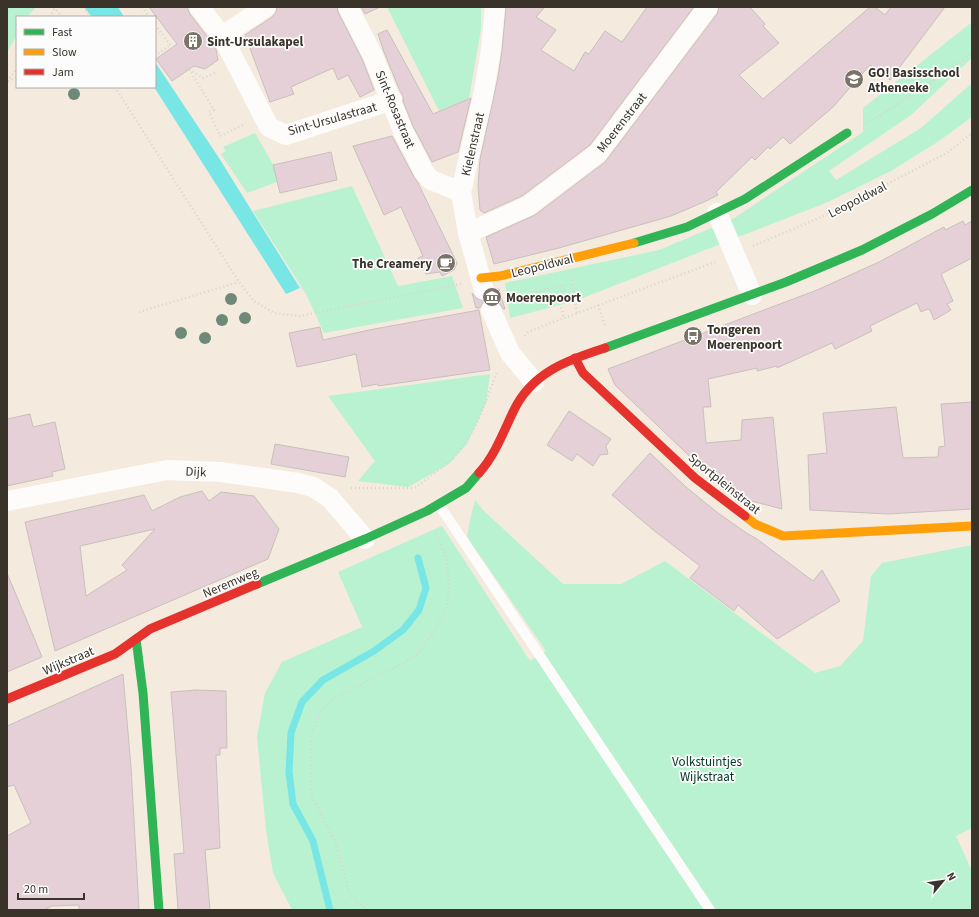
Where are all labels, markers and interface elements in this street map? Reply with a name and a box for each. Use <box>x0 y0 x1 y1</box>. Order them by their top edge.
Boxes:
legend <box>16 16 156 88</box>
text: Fast <box>52 24 72 41</box>
building icon: Sint-Ursulakapel <box>182 30 204 52</box>
place label: Sint-Ursulakapel <box>207 33 304 51</box>
text: Slow <box>52 44 77 61</box>
text: Jam <box>52 64 74 81</box>
place label: GO! Basisschool Atheneeke <box>867 64 960 97</box>
street label: Sint-Rosastraat <box>371 68 420 152</box>
school or university icon: GO! Basisschool Atheneeke <box>843 68 865 90</box>
street label: Moerenstraat <box>593 88 651 157</box>
street label: Sint-Ursulastraat <box>286 98 379 140</box>
street label: Kielenstraat <box>457 110 489 178</box>
street label: Leopoldwal <box>825 177 890 222</box>
street label: Leopoldwal <box>509 250 575 282</box>
cafe icon: The Creamery <box>435 252 457 274</box>
place label: The Creamery <box>352 255 432 273</box>
museum icon: Moerenpoort <box>481 286 503 308</box>
place label: Moerenpoort <box>506 289 581 307</box>
place label: Tongeren Moerenpoort <box>707 321 782 354</box>
bus stop icon: Tongeren Moerenpoort <box>682 325 704 347</box>
street label: Sportpleinstraat <box>684 449 765 519</box>
street label: Dijk <box>185 462 207 482</box>
street label: Neremweg <box>200 563 261 603</box>
street label: Wijkstraat <box>40 642 97 680</box>
park label: Volkstuintjes Wijkstraat <box>672 753 742 786</box>
north arrow <box>923 861 963 901</box>
text: N <box>943 870 960 883</box>
scale bar <box>18 875 84 901</box>
text: 20 m <box>24 881 48 898</box>

